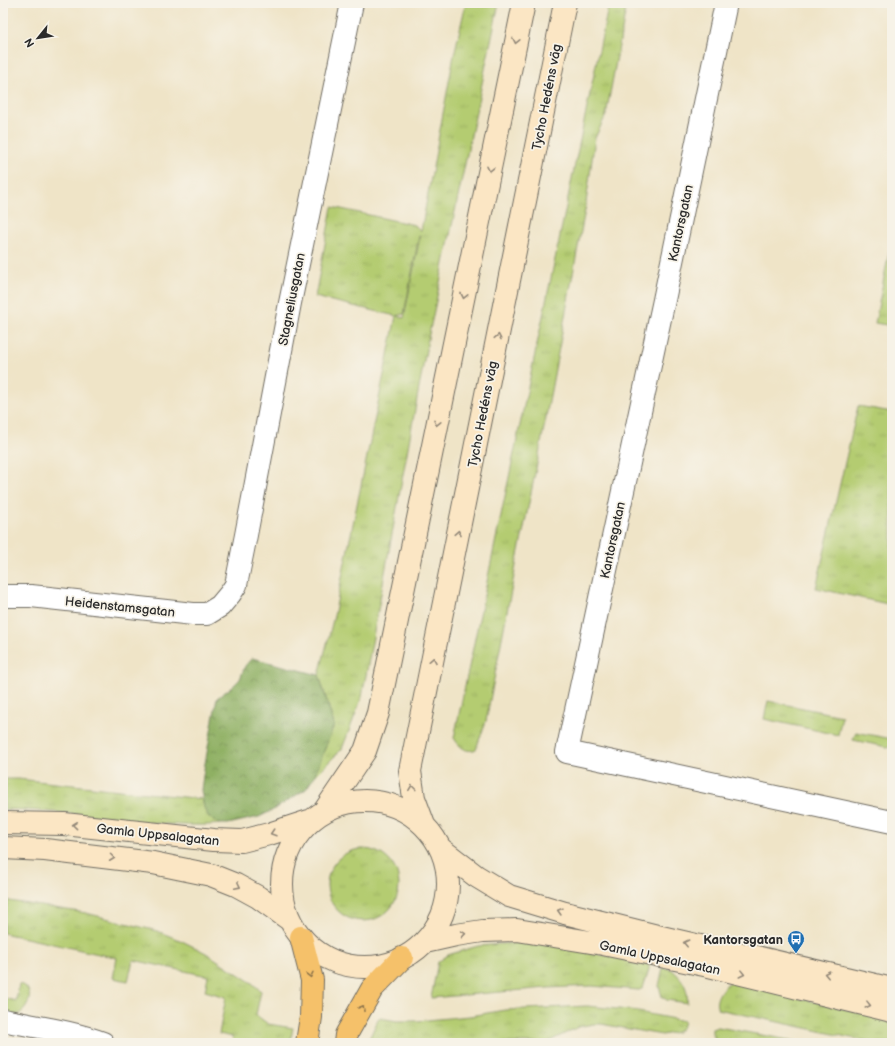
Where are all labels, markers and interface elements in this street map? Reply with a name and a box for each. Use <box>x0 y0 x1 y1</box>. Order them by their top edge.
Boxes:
north arrow <box>18 18 58 58</box>
text: N <box>22 36 37 50</box>
one-way arrow <box>512 38 520 44</box>
street label: Tycho Hedéns väg <box>529 43 565 152</box>
one-way arrow <box>486 165 494 172</box>
street label: Kantorsgatan <box>665 183 697 263</box>
street label: Stagneliusgatan <box>275 251 309 347</box>
one-way arrow <box>460 293 468 299</box>
one-way arrow <box>493 334 502 340</box>
street label: Tycho Hedéns väg <box>465 360 501 469</box>
one-way arrow <box>434 420 442 426</box>
street label: Kantorsgatan <box>597 500 629 580</box>
one-way arrow <box>454 530 462 536</box>
street label: Heidenstamsgatan <box>64 593 176 621</box>
one-way arrow <box>428 657 436 663</box>
one-way arrow <box>408 785 417 791</box>
one-way arrow <box>72 821 78 830</box>
street label: Gamla Uppsalagatan <box>96 821 220 849</box>
one-way arrow <box>270 828 277 837</box>
one-way arrow <box>108 853 115 862</box>
one-way arrow <box>233 881 241 889</box>
one-way arrow <box>557 907 564 916</box>
bus stop icon: Kantorsgatan <box>786 929 806 954</box>
one-way arrow <box>460 930 466 939</box>
place label: Kantorsgatan <box>703 932 783 948</box>
street label: Gamla Uppsalagatan <box>598 937 722 979</box>
one-way arrow <box>683 939 689 947</box>
one-way arrow <box>739 970 745 978</box>
one-way arrow <box>824 970 830 978</box>
one-way arrow <box>306 971 314 978</box>
one-way arrow <box>865 1000 872 1009</box>
one-way arrow <box>357 1005 364 1012</box>

